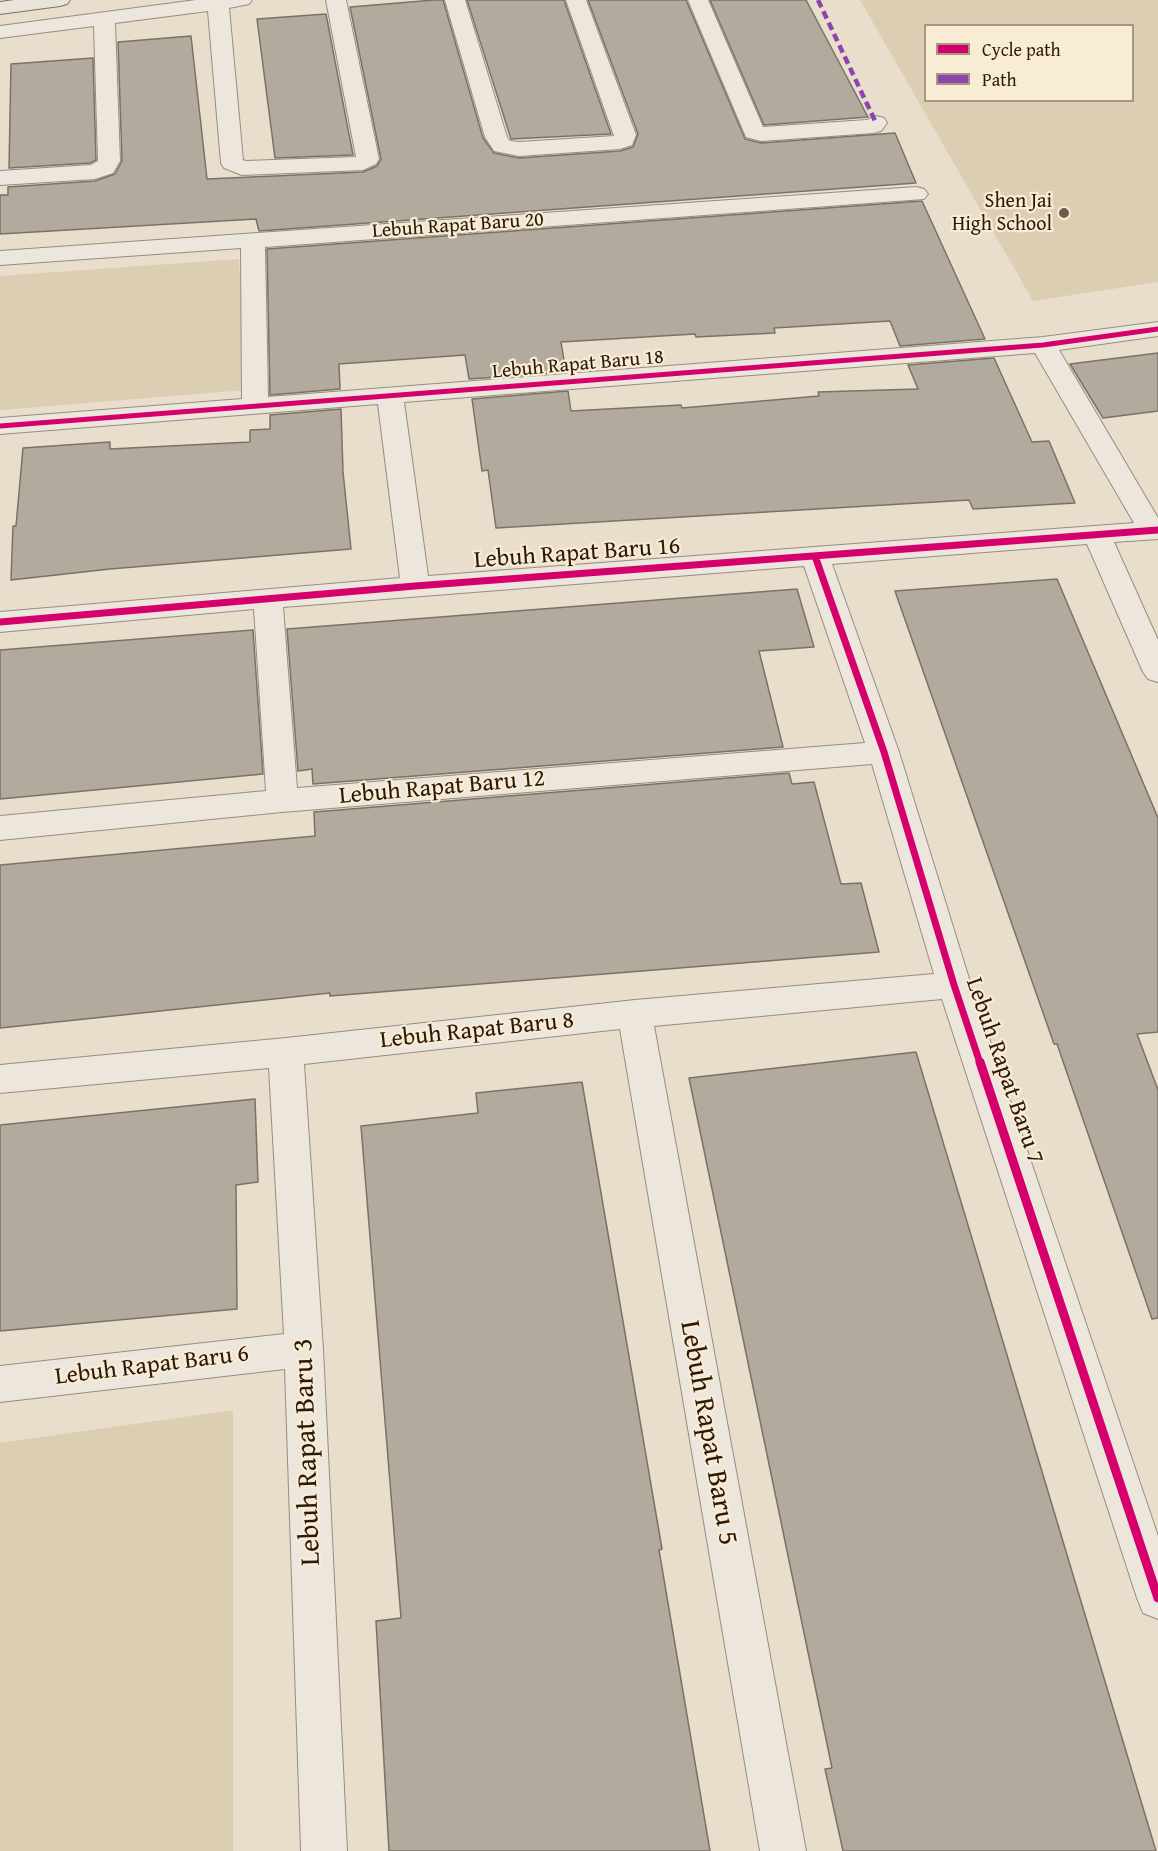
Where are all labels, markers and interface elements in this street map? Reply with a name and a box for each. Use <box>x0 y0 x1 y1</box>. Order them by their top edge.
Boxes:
legend <box>924 24 1134 102</box>
text: Cycle path <box>982 36 1061 63</box>
text: Path <box>982 66 1017 93</box>
place label: Shen Jai High School <box>952 190 1052 237</box>
marker: Shen Jai High School <box>1057 206 1071 220</box>
street label: Lebuh Rapat Baru 20 <box>371 208 545 244</box>
street label: Lebuh Rapat Baru 18 <box>491 346 665 384</box>
street label: Lebuh Rapat Baru 16 <box>473 532 681 576</box>
street label: Lebuh Rapat Baru 12 <box>338 765 546 811</box>
street label: Lebuh Rapat Baru 7 <box>959 974 1049 1168</box>
street label: Lebuh Rapat Baru 8 <box>379 1006 575 1056</box>
street label: Lebuh Rapat Baru 5 <box>672 1318 744 1548</box>
street label: Lebuh Rapat Baru 3 <box>287 1338 329 1566</box>
street label: Lebuh Rapat Baru 6 <box>53 1340 251 1392</box>

